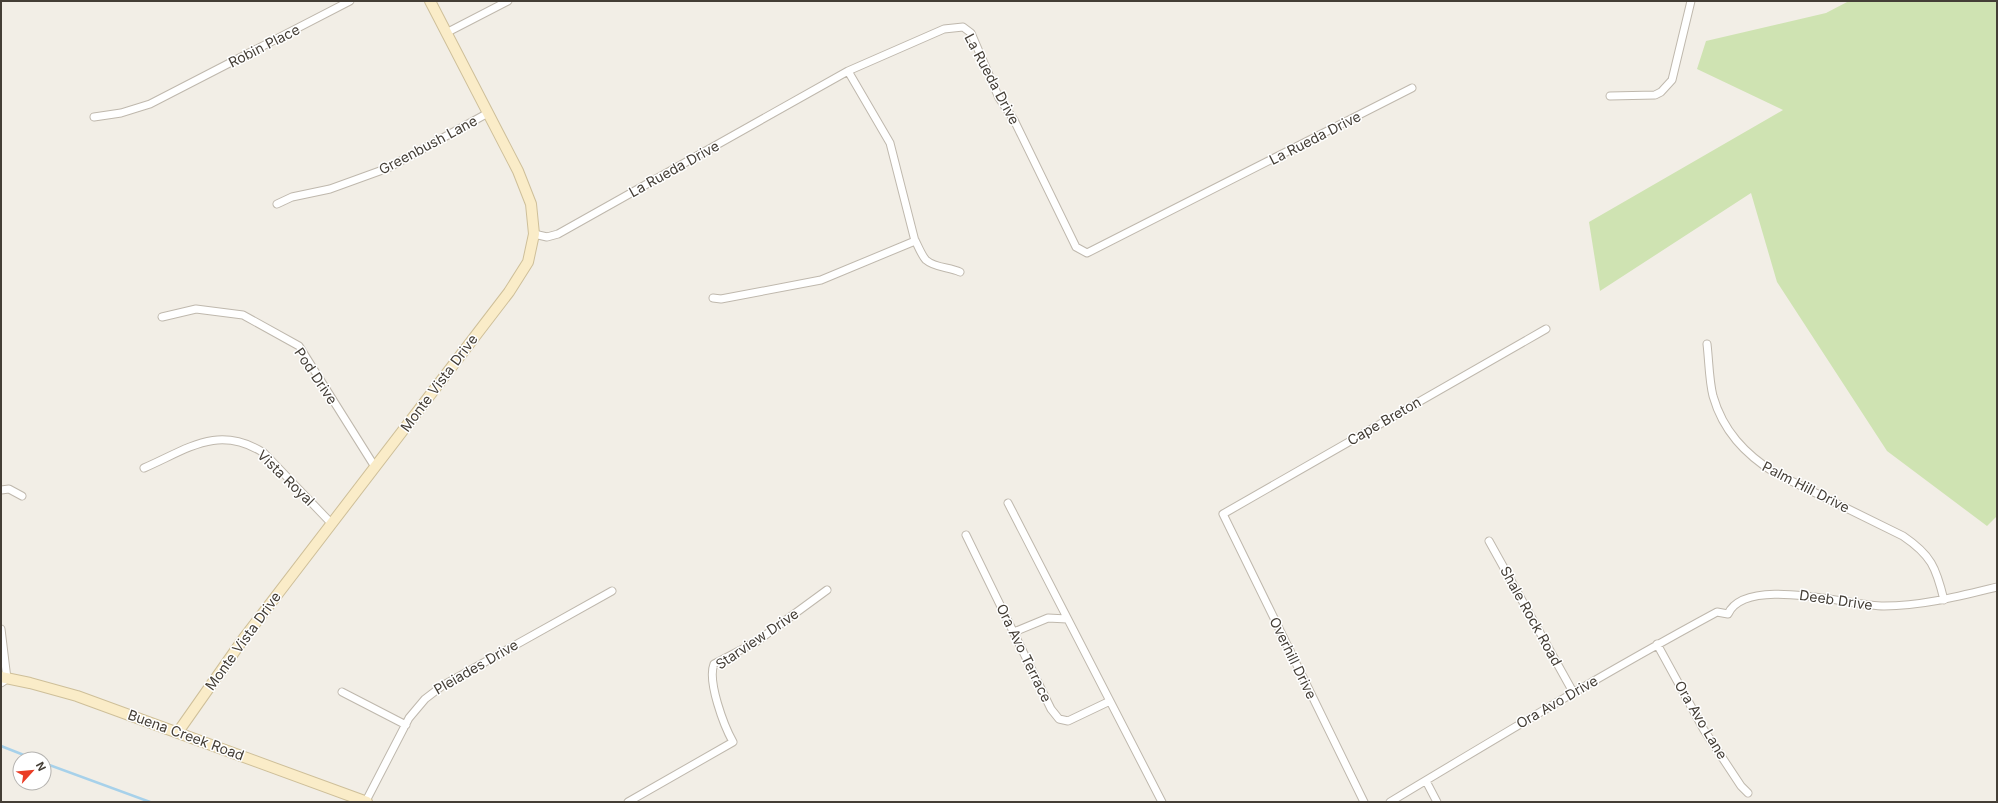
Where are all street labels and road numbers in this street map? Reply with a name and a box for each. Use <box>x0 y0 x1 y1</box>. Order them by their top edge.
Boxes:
street label: Robin Place <box>225 20 302 71</box>
street label: La Rueda Drive <box>961 31 1023 127</box>
street label: La Rueda Drive <box>1266 107 1363 168</box>
street label: Greenbush Lane <box>376 112 480 178</box>
street label: La Rueda Drive <box>626 137 722 200</box>
street label: Monte Vista Drive <box>396 331 481 435</box>
street label: Pod Drive <box>291 344 341 407</box>
street label: Cape Breton <box>1344 393 1424 448</box>
street label: Vista Royal <box>254 446 318 509</box>
street label: Palm Hill Drive <box>1760 457 1853 516</box>
street label: Shale Rock Road <box>1497 563 1566 669</box>
street label: Deeb Drive <box>1798 586 1874 613</box>
street label: Monte Vista Drive <box>201 588 284 693</box>
street label: Ora Avo Terrace <box>993 601 1056 705</box>
street label: Starview Drive <box>712 605 801 673</box>
street label: Overhill Drive <box>1266 614 1321 702</box>
street label: Pleiades Drive <box>431 636 521 698</box>
street label: Ora Avo Drive <box>1513 671 1600 732</box>
street label: Ora Avo Lane <box>1671 677 1732 762</box>
street label: Buena Creek Road <box>126 706 247 763</box>

